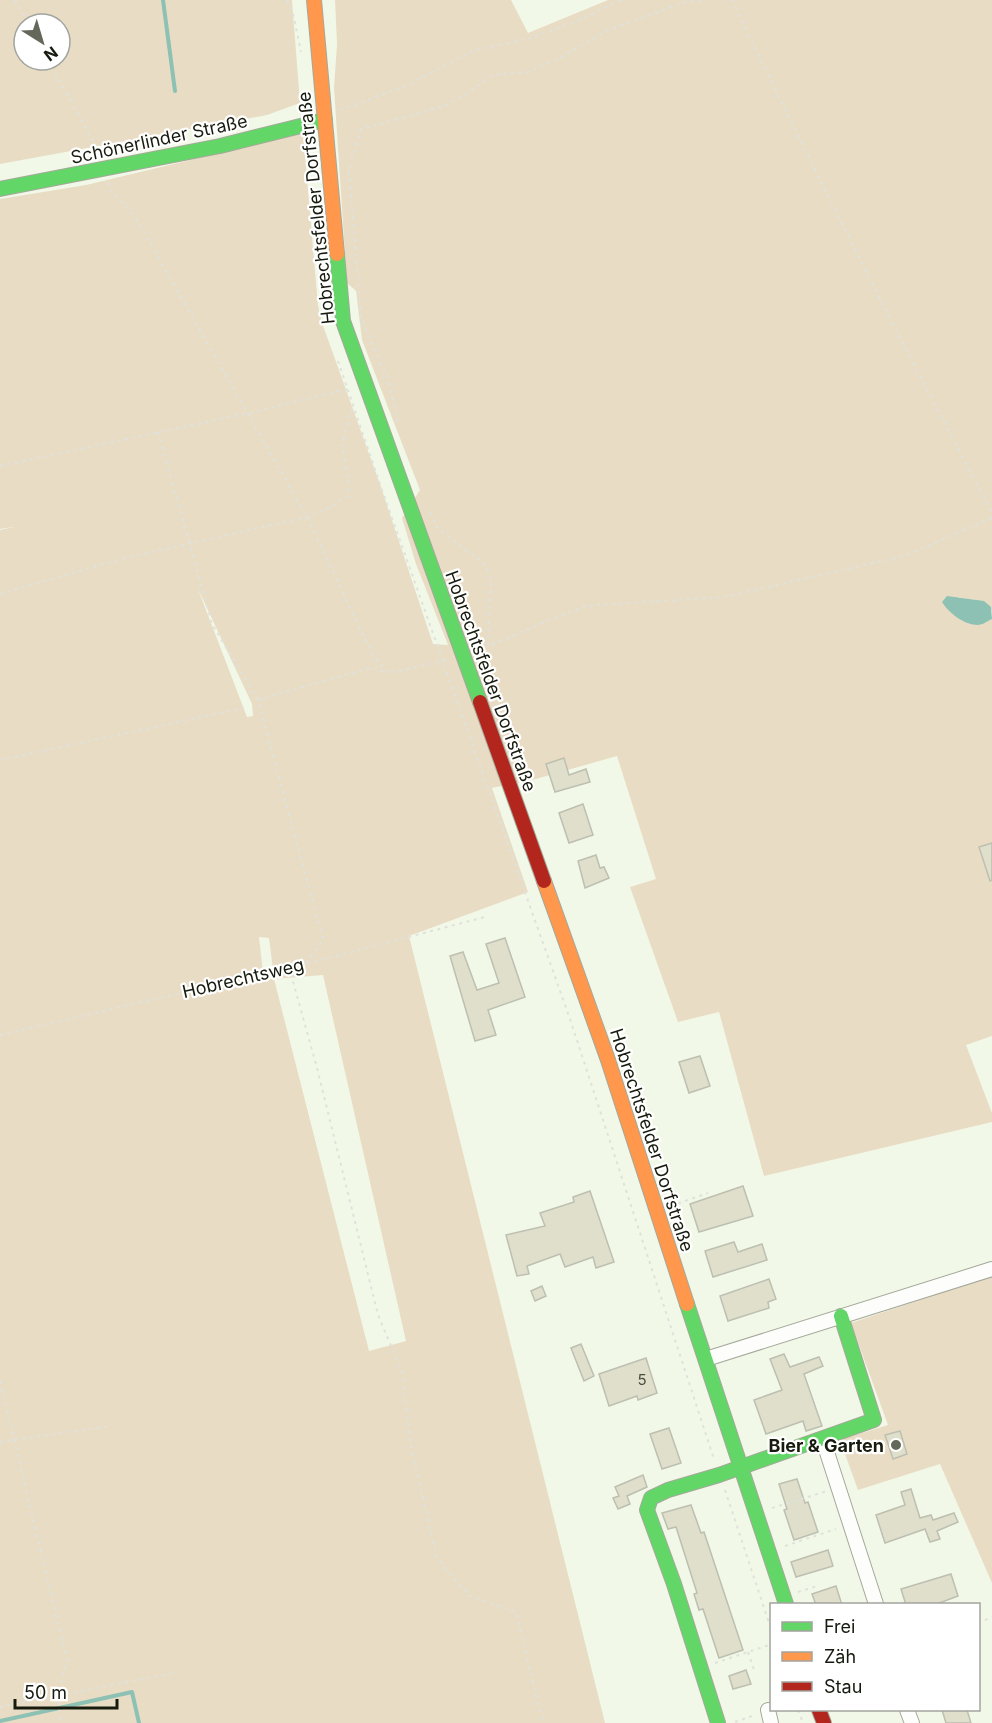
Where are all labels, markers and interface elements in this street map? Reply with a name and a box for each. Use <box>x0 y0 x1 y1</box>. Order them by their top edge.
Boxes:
north arrow <box>12 12 72 72</box>
text: N <box>40 42 62 66</box>
street label: Hobrechtsfelder Dorfstraße <box>293 91 339 325</box>
street label: Schönerlinder Straße <box>69 110 249 168</box>
street label: Hobrechtsfelder Dorfstraße <box>441 568 541 794</box>
street label: Hobrechtsweg <box>180 954 306 1002</box>
street label: Hobrechtsfelder Dorfstraße <box>606 1026 698 1254</box>
house number: 5 <box>637 1370 647 1389</box>
place label: Bier & Garten <box>769 1435 884 1456</box>
marker: Bier & Garten <box>889 1438 903 1452</box>
legend <box>770 1603 980 1711</box>
text: Frei <box>824 1616 855 1637</box>
text: Zäh <box>824 1646 856 1667</box>
scale bar <box>15 1672 117 1710</box>
text: Stau <box>824 1676 862 1697</box>
text: 50 m <box>24 1682 67 1703</box>

